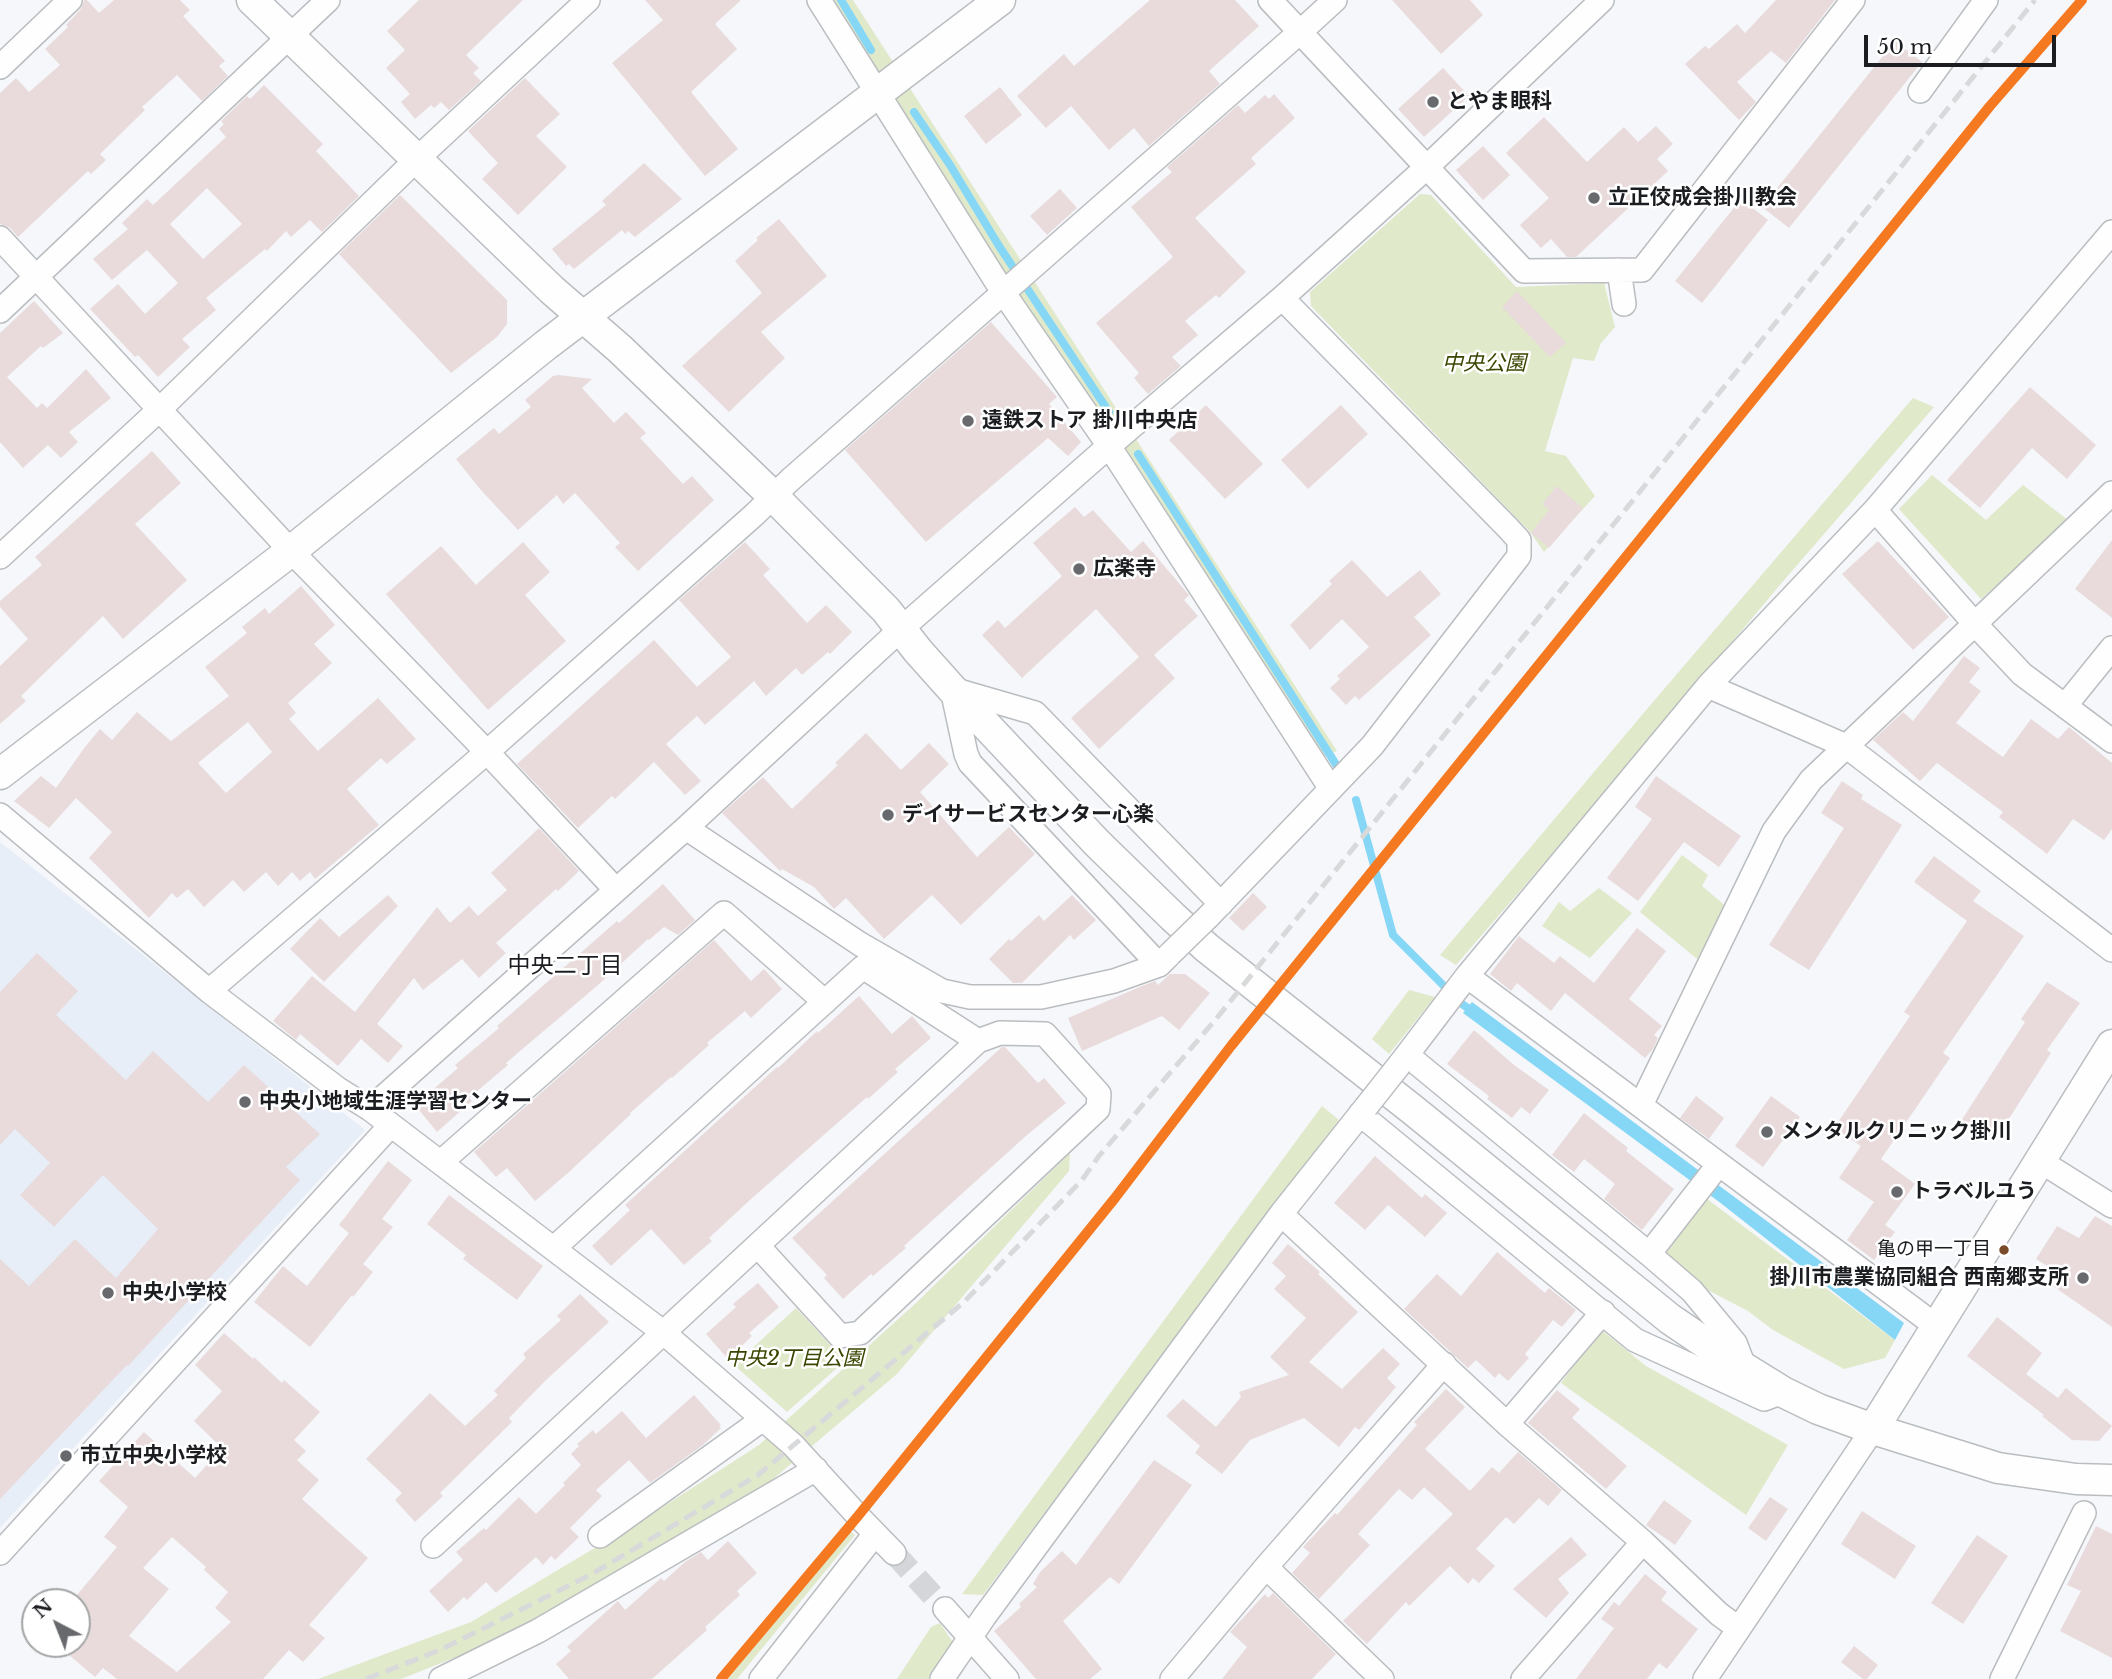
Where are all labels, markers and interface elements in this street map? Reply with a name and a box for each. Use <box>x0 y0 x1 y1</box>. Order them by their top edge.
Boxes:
scale bar <box>1867 21 2060 65</box>
text: 50 m <box>1877 34 1932 60</box>
place label: とやま眼科 <box>1447 89 1552 115</box>
marker: とやま眼科 <box>1425 94 1441 110</box>
place label: 立正佼成会掛川教会 <box>1608 185 1797 211</box>
marker: 立正佼成会掛川教会 <box>1586 190 1602 206</box>
park label: 中央公園 <box>1442 351 1526 377</box>
place label: 遠鉄ストア 掛川中央店 <box>982 408 1198 434</box>
marker: 遠鉄ストア 掛川中央店 <box>960 413 976 429</box>
place label: 広楽寺 <box>1093 556 1156 582</box>
marker: 広楽寺 <box>1071 561 1087 577</box>
place label: デイサービスセンター心楽 <box>902 802 1154 828</box>
marker: デイサービスセンター心楽 <box>880 807 896 823</box>
district label: 中央二丁目 <box>508 953 622 981</box>
place label: 中央小地域生涯学習センター <box>259 1089 532 1115</box>
marker: 中央小地域生涯学習センター <box>237 1094 253 1110</box>
place label: メンタルクリニック掛川 <box>1781 1119 2012 1145</box>
marker: メンタルクリニック掛川 <box>1759 1124 1775 1140</box>
place label: トラベルユう <box>1911 1179 2037 1205</box>
marker: トラベルユう <box>1889 1184 1905 1200</box>
place label: 亀の甲一丁目 <box>1877 1239 1991 1261</box>
marker: 亀の甲一丁目 <box>1997 1243 2011 1257</box>
place label: 掛川市農業協同組合 西南郷支所 <box>1769 1265 2069 1291</box>
marker: 掛川市農業協同組合 西南郷支所 <box>2075 1270 2091 1286</box>
place label: 中央小学校 <box>122 1280 227 1306</box>
marker: 中央小学校 <box>100 1285 116 1301</box>
park label: 中央2丁目公園 <box>724 1346 864 1372</box>
place label: 市立中央小学校 <box>80 1443 227 1469</box>
marker: 市立中央小学校 <box>58 1448 74 1464</box>
north arrow <box>21 1588 91 1658</box>
text: N <box>29 1594 57 1623</box>

